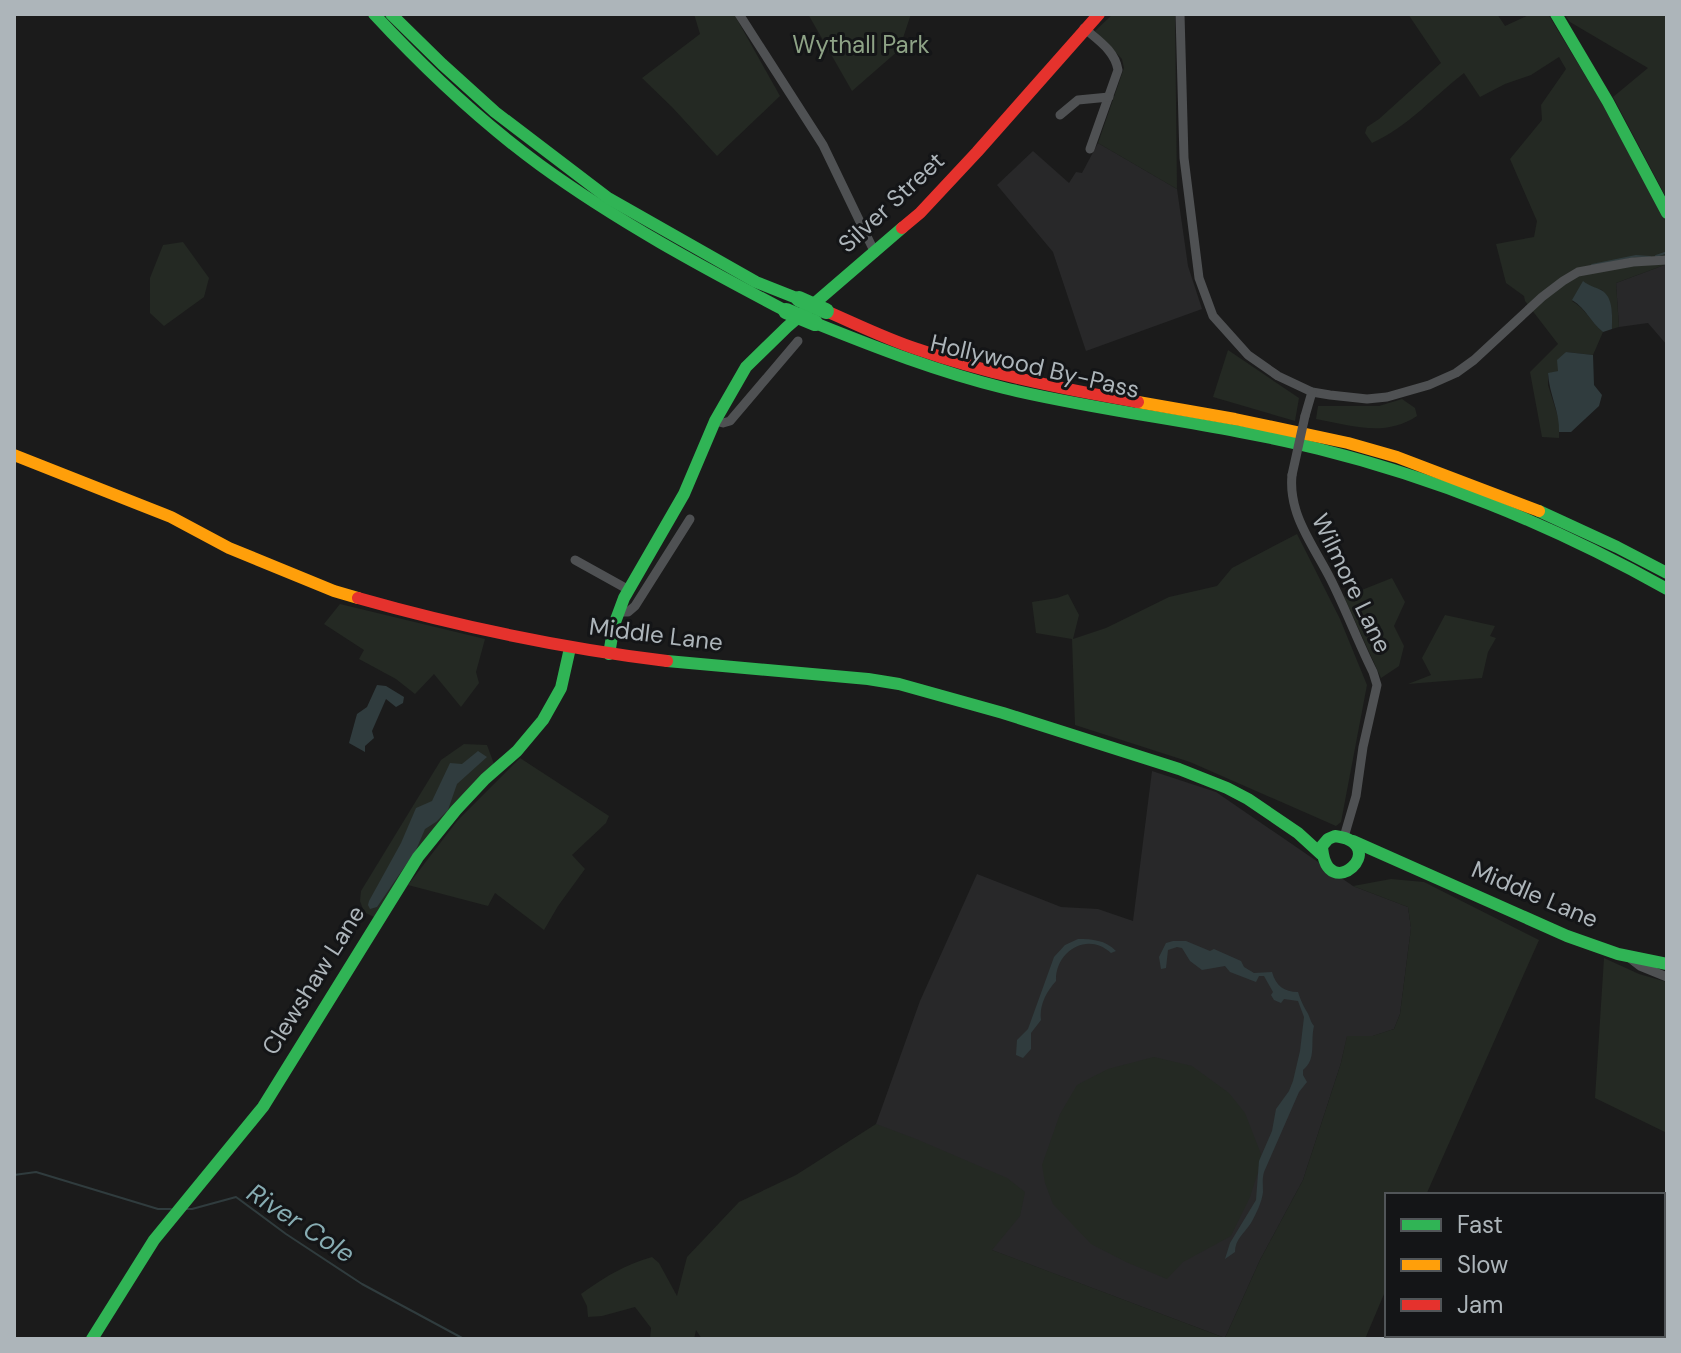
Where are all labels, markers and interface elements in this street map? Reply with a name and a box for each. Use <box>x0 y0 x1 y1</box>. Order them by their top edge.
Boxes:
park label: Wythall Park <box>792 29 930 60</box>
street label: Silver Street <box>831 145 951 259</box>
street label: Hollywood By-Pass <box>927 327 1143 405</box>
street label: Wilmore Lane <box>1305 508 1399 658</box>
street label: Middle Lane <box>587 610 725 658</box>
street label: Middle Lane <box>1467 853 1603 935</box>
street label: Clewshaw Lane <box>255 899 371 1061</box>
water label: River Cole <box>241 1176 361 1270</box>
legend <box>1385 1193 1665 1337</box>
text: Fast <box>1457 1209 1503 1240</box>
text: Slow <box>1457 1249 1508 1280</box>
text: Jam <box>1457 1289 1503 1320</box>

